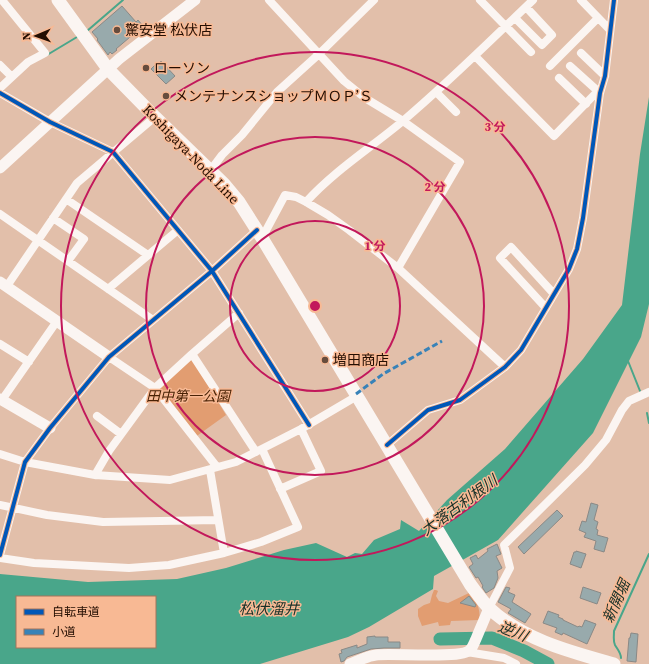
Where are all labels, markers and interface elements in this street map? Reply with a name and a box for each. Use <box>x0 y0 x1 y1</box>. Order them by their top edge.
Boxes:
north arrow <box>16 16 56 56</box>
place label: 驚安堂 松伏店 <box>125 20 212 40</box>
marker: 驚安堂 松伏店 <box>112 25 122 35</box>
text: N <box>19 32 34 41</box>
place label: ローソン <box>154 58 210 78</box>
marker: ローソン <box>141 63 151 73</box>
place label: メンテナンスショップＭＯＰ’Ｓ <box>174 86 373 106</box>
marker: メンテナンスショップＭＯＰ’Ｓ <box>161 91 171 101</box>
street label: Koshigaya-Noda Line <box>138 100 244 208</box>
text: 3 分 <box>484 119 506 135</box>
text: 2 分 <box>424 179 446 195</box>
text: 1 分 <box>364 238 386 254</box>
centre of rings <box>308 299 322 313</box>
place label: 増田商店 <box>333 350 389 370</box>
marker: 増田商店 <box>320 355 330 365</box>
park label: 田中第一公園 <box>146 386 232 406</box>
water label: 大落古利根川 <box>416 469 503 540</box>
water label: 新開堀 <box>597 574 636 626</box>
legend <box>16 596 156 648</box>
water label: 松伏溜井 <box>239 598 301 619</box>
text: 自転車道 <box>52 604 100 620</box>
water label: 逆川 <box>495 616 533 647</box>
text: 小道 <box>52 624 76 640</box>

